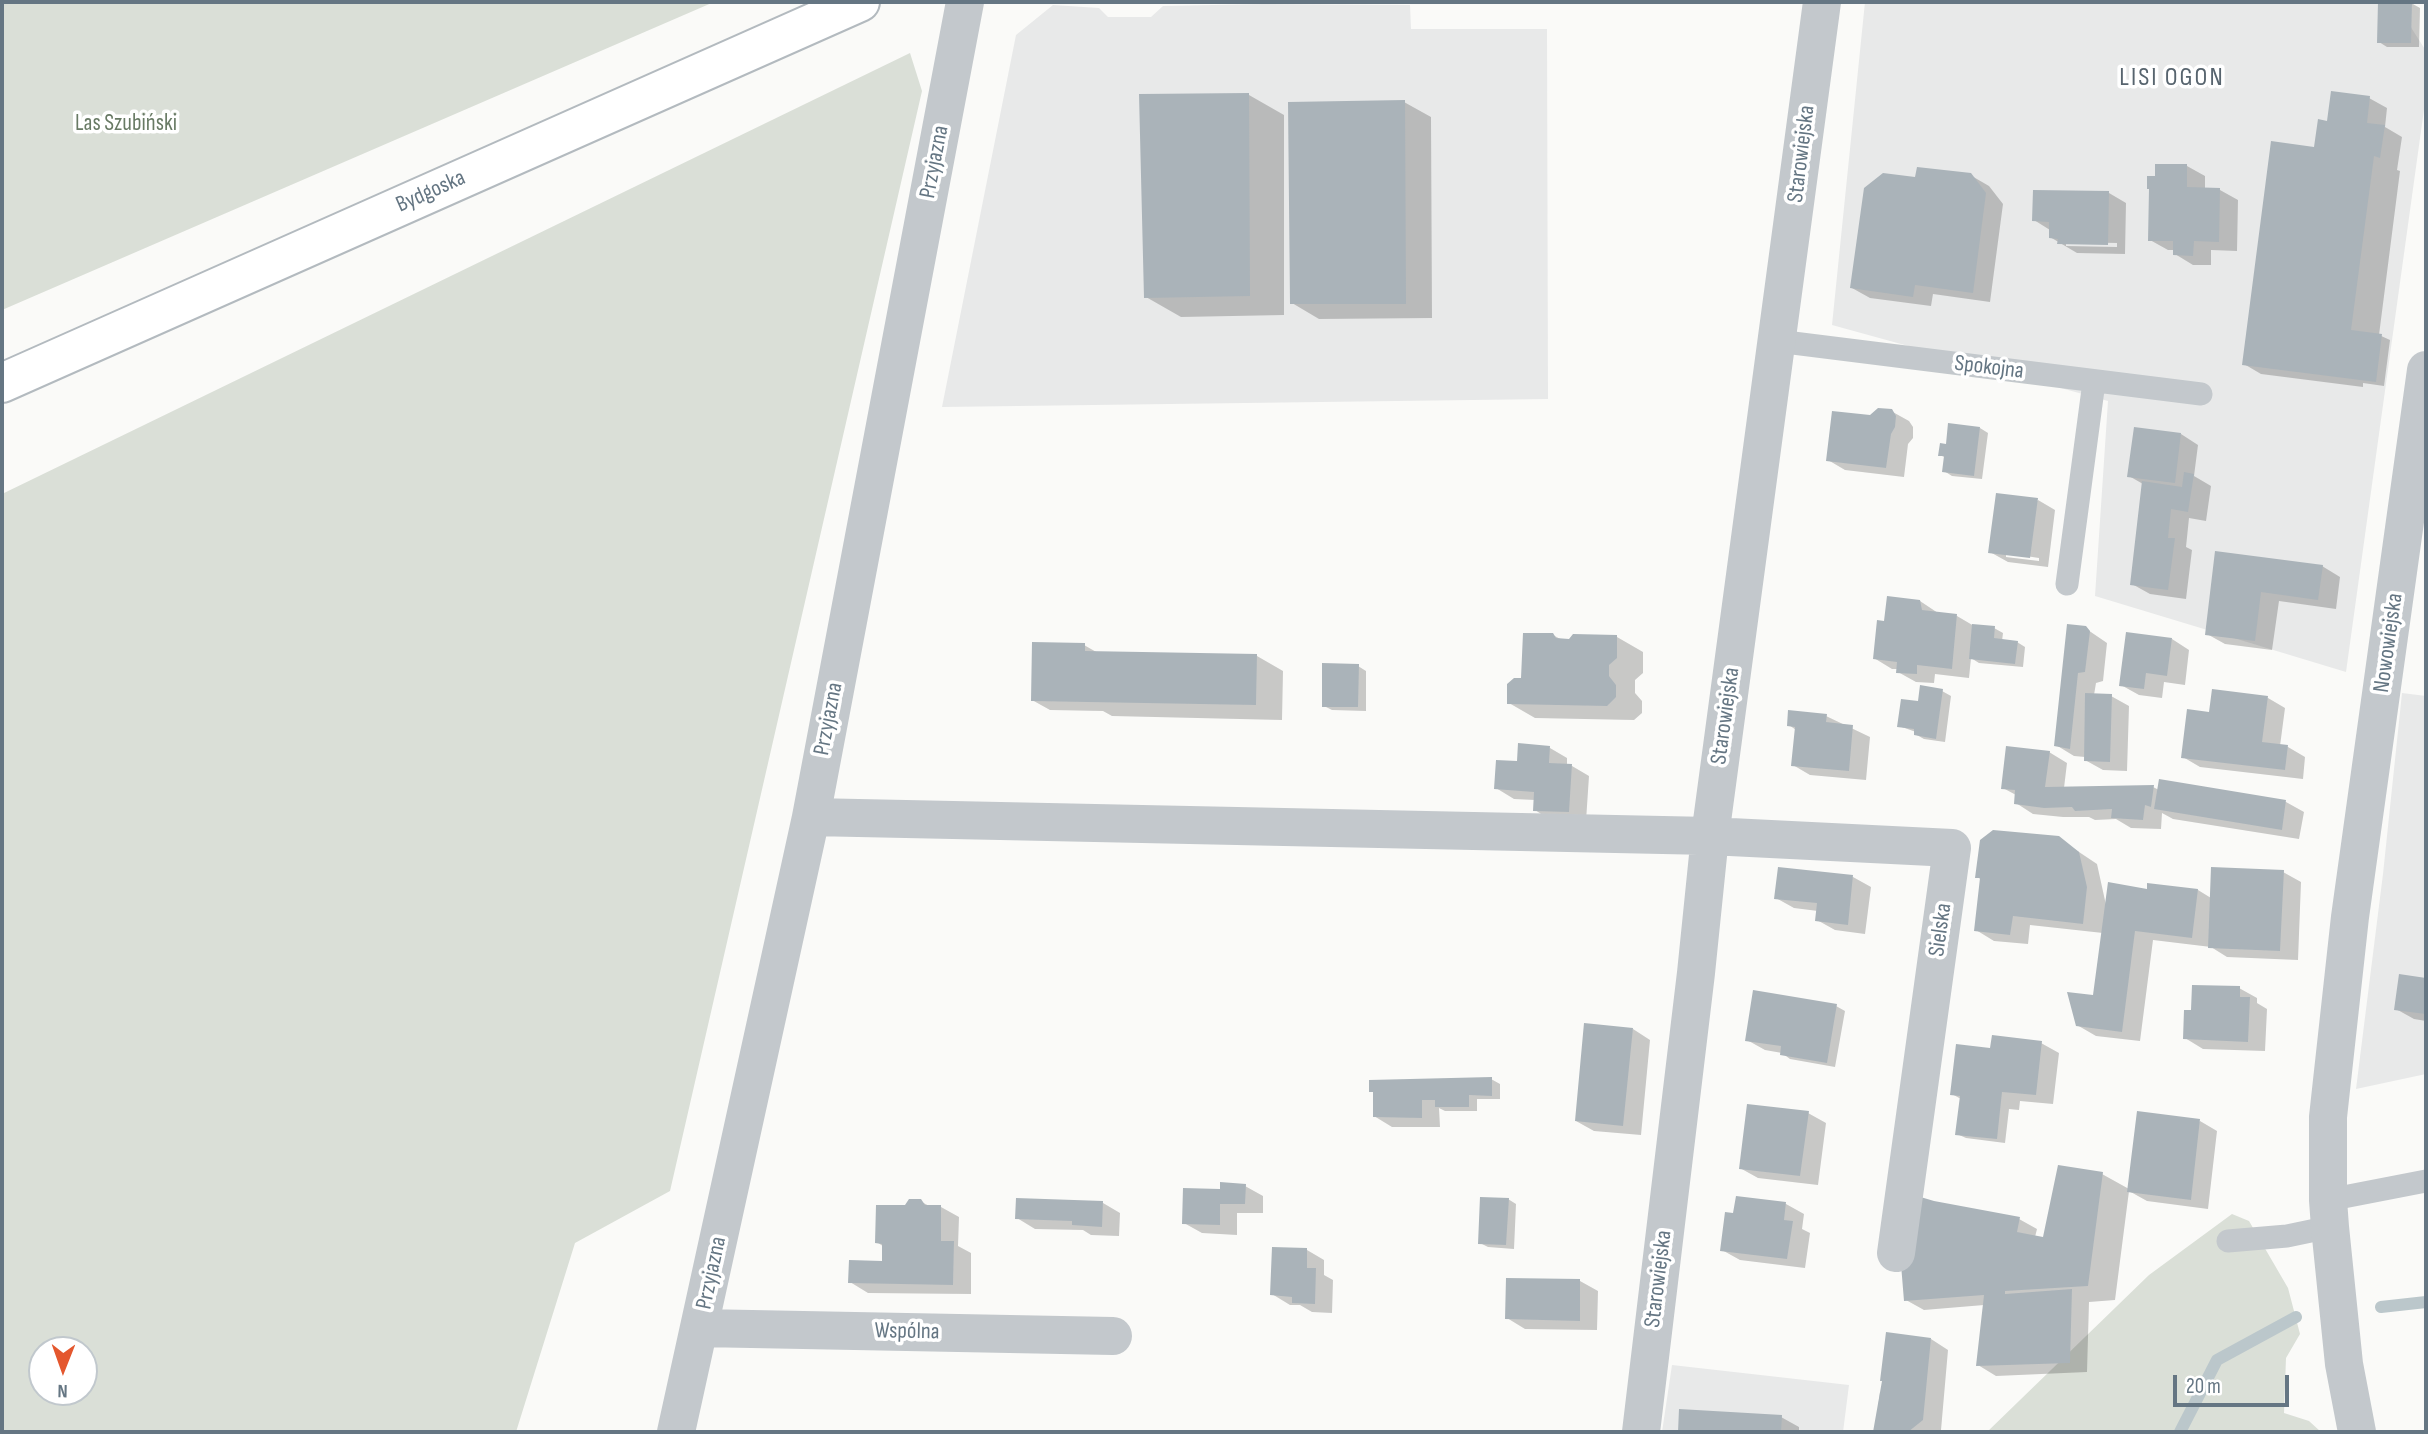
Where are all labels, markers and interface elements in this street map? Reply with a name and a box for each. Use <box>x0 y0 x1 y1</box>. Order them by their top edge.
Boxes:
district label: LISI OGON <box>2120 62 2224 94</box>
street label: Starowiejska <box>1782 104 1822 204</box>
park label: Las Szubiński <box>75 110 177 138</box>
street label: Przyjazna <box>914 123 956 201</box>
street label: Bydgoska <box>392 165 470 219</box>
street label: Spokojna <box>1953 350 2025 386</box>
street label: Nowowiejska <box>2368 592 2410 694</box>
street label: Starowiejska <box>1706 666 1746 766</box>
street label: Przyjazna <box>808 680 850 758</box>
street label: Sielska <box>1924 902 1958 958</box>
street label: Starowiejska <box>1639 1229 1679 1329</box>
street label: Przyjazna <box>691 1234 733 1312</box>
street label: Wspólna <box>874 1318 940 1346</box>
north arrow <box>28 1336 98 1406</box>
scale bar <box>2176 1360 2292 1404</box>
text: 20 m <box>2186 1374 2221 1399</box>
text: N <box>57 1379 68 1402</box>

